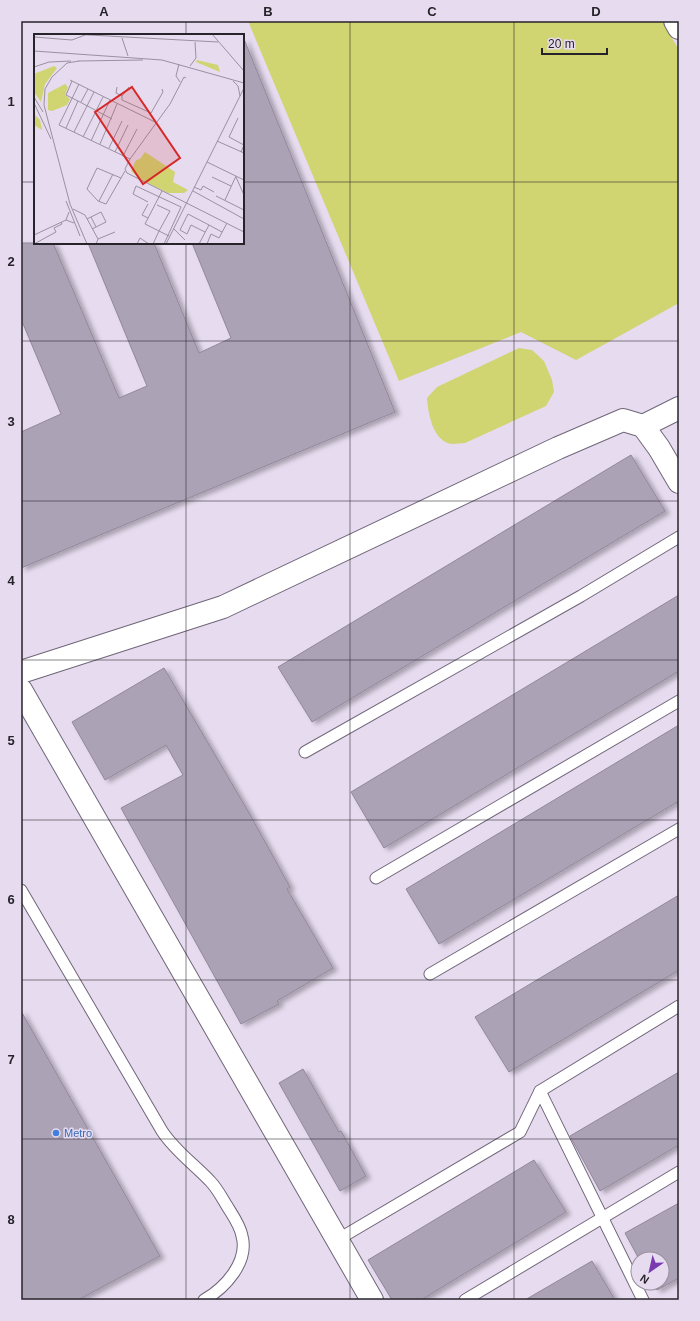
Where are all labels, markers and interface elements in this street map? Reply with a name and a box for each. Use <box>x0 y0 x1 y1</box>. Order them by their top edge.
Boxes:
text: A <box>99 4 109 19</box>
text: B <box>263 4 273 19</box>
text: C <box>427 4 437 19</box>
text: D <box>591 4 601 19</box>
scale bar <box>542 30 607 56</box>
inset map <box>34 34 244 244</box>
text: 20 m <box>548 37 575 51</box>
text: 1 <box>7 94 15 109</box>
text: 2 <box>7 254 15 269</box>
text: 3 <box>7 414 15 429</box>
text: 4 <box>7 573 15 588</box>
text: 5 <box>7 733 15 748</box>
text: 6 <box>7 892 15 907</box>
text: 7 <box>7 1052 15 1067</box>
place label: Metro <box>64 1127 92 1139</box>
marker: Metro <box>51 1128 61 1138</box>
text: 8 <box>7 1212 15 1227</box>
north arrow <box>630 1251 670 1291</box>
text: N <box>638 1272 651 1286</box>

